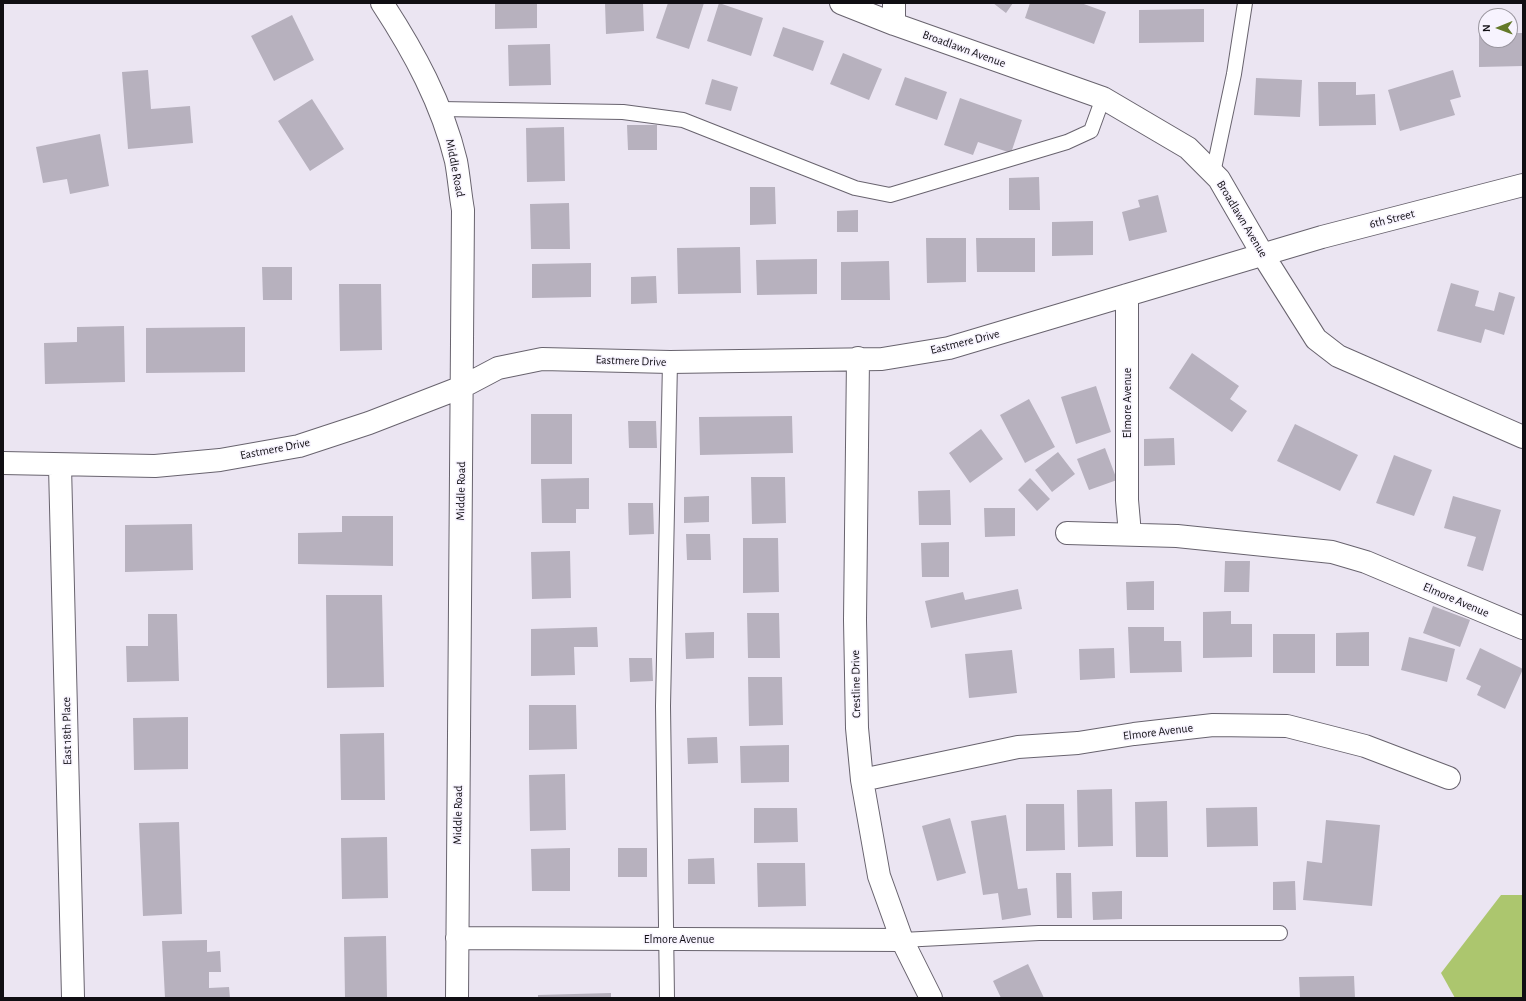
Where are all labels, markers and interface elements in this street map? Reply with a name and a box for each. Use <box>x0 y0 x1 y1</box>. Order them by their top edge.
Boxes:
north arrow <box>1478 8 1518 48</box>
text: N <box>1481 24 1492 32</box>
street label: Broadlawn Avenue <box>920 27 1008 71</box>
street label: Middle Road <box>442 138 468 198</box>
street label: Broadlawn Avenue <box>1213 178 1271 260</box>
street label: 6th Street <box>1368 206 1416 232</box>
street label: Eastmere Drive <box>929 326 1001 358</box>
street label: Eastmere Drive <box>595 353 667 369</box>
street label: Elmore Avenue <box>1120 368 1134 438</box>
street label: Eastmere Drive <box>239 435 311 463</box>
street label: Middle Road <box>453 461 469 521</box>
street label: Elmore Avenue <box>1421 580 1491 620</box>
street label: Crestline Drive <box>848 650 864 718</box>
street label: East 18th Place <box>59 697 75 765</box>
street label: Elmore Avenue <box>1122 721 1194 743</box>
street label: Middle Road <box>450 785 466 845</box>
street label: Elmore Avenue <box>644 932 714 946</box>

